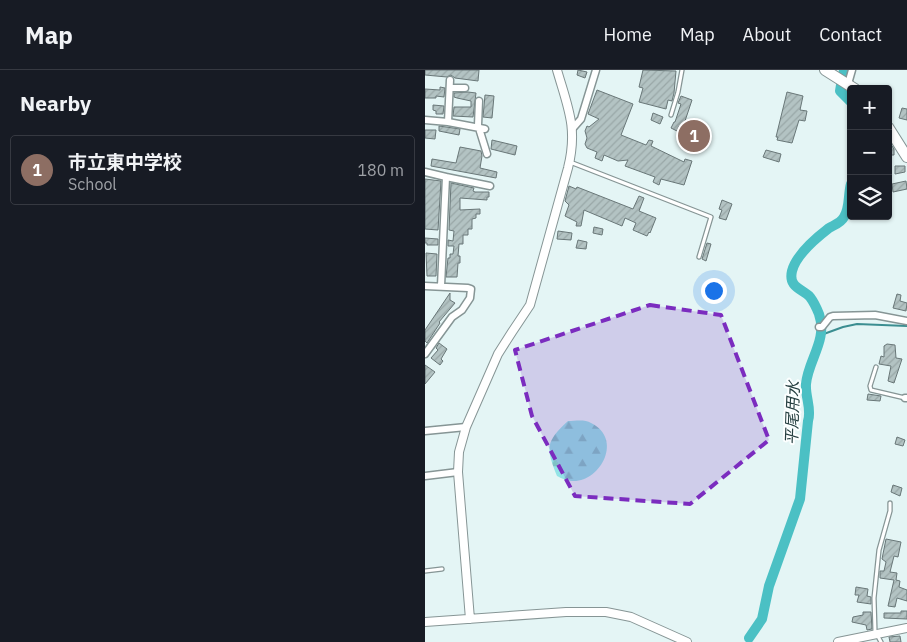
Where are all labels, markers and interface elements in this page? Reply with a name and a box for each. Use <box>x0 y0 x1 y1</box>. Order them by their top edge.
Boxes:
text: Map <box>25 19 73 51</box>
text: Home <box>604 23 652 46</box>
text: Map <box>680 23 715 46</box>
text: About <box>743 23 791 46</box>
text: Contact <box>819 23 882 46</box>
map controls <box>847 85 892 220</box>
button: + <box>847 85 892 130</box>
text: Nearby <box>20 89 91 117</box>
pin: 1 <box>678 117 710 155</box>
button: − <box>847 130 892 175</box>
text: 市立東中学校 <box>68 150 182 174</box>
text: 1 <box>32 160 42 180</box>
text: 180 m <box>357 160 404 180</box>
text: School <box>68 174 117 194</box>
button: layers <box>847 175 892 220</box>
your location <box>701 278 727 304</box>
water label: 平尾用水 <box>781 379 803 445</box>

